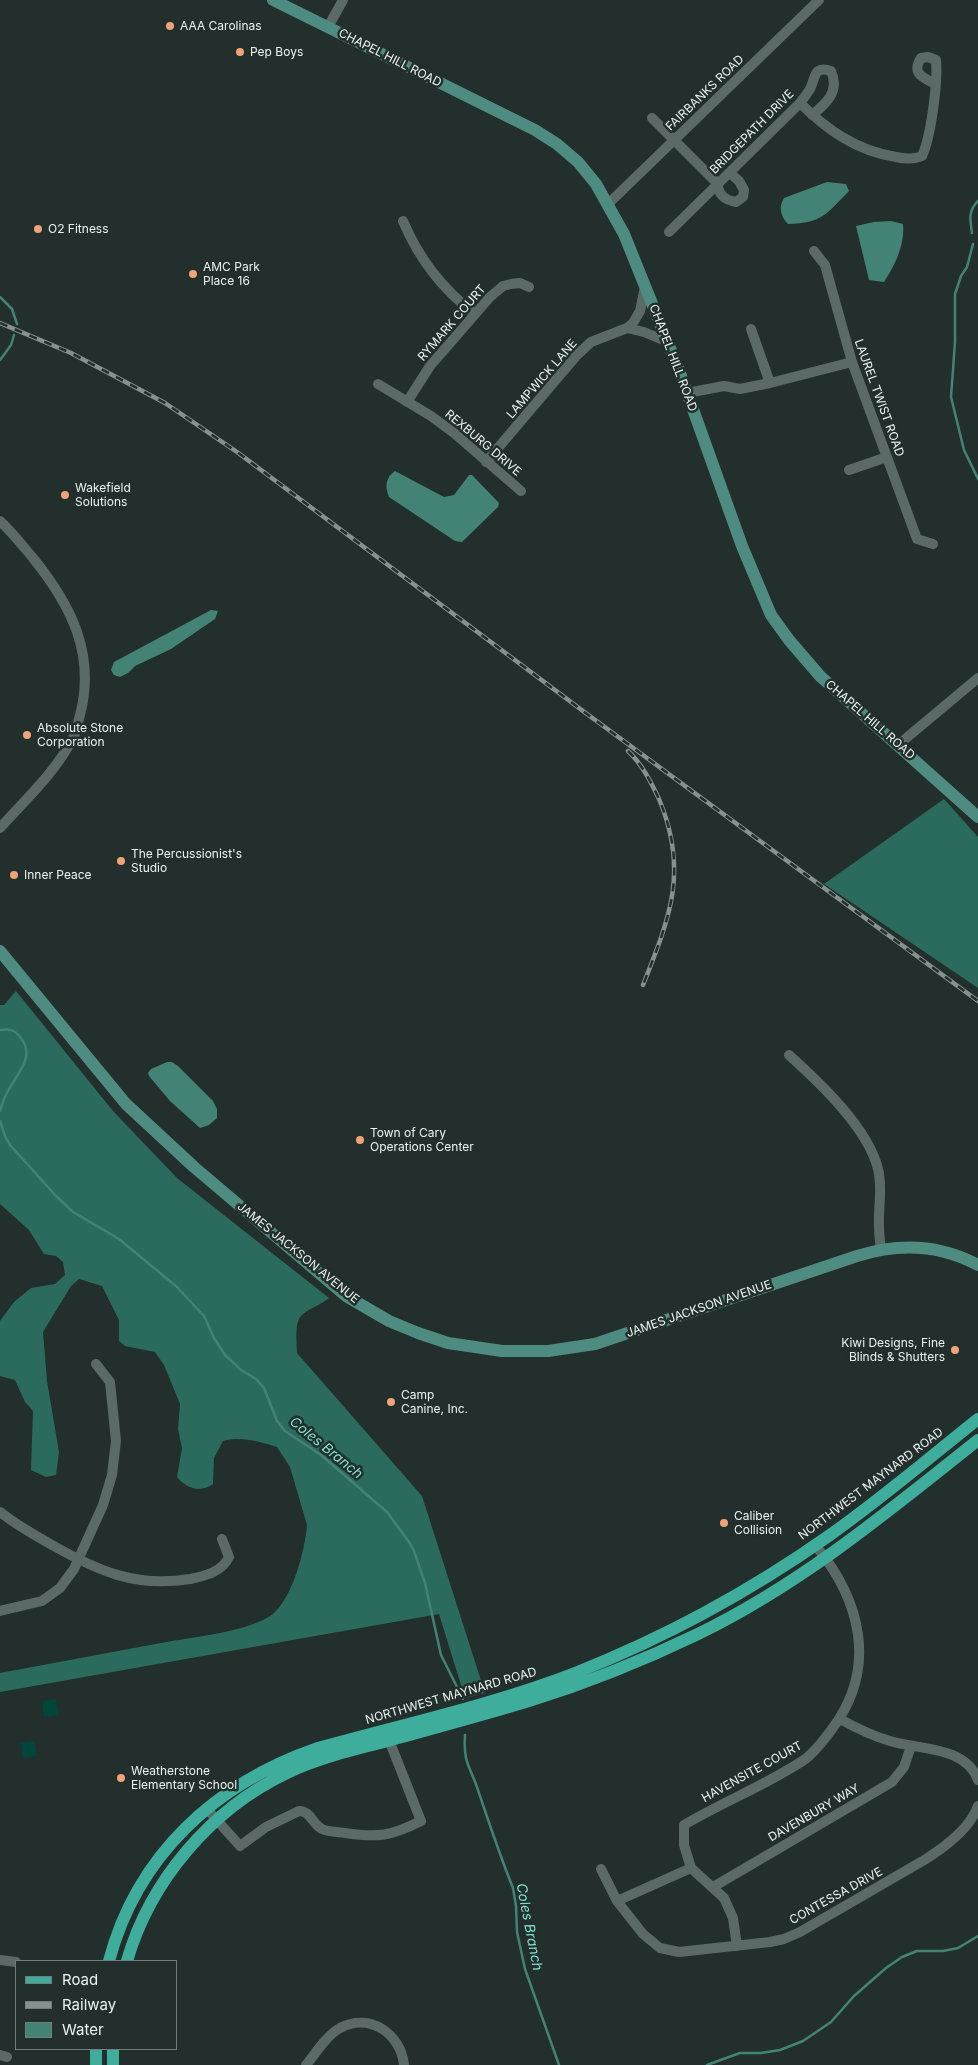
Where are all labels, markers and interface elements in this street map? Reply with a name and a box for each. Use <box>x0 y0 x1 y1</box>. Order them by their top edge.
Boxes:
place label: AAA Carolinas <box>180 19 262 33</box>
marker: AAA Carolinas <box>164 20 176 32</box>
street label: CHAPEL HILL ROAD <box>336 26 444 90</box>
place label: Pep Boys <box>250 45 303 59</box>
marker: Pep Boys <box>234 46 246 58</box>
street label: FAIRBANKS ROAD <box>663 52 747 134</box>
street label: BRIDGEPATH DRIVE <box>707 87 797 177</box>
place label: O2 Fitness <box>48 222 109 236</box>
marker: O2 Fitness <box>32 223 44 235</box>
place label: AMC Park Place 16 <box>203 260 260 288</box>
marker: AMC Park Place 16 <box>187 268 199 280</box>
street label: RYMARK COURT <box>415 282 489 364</box>
street label: CHAPEL HILL ROAD <box>646 302 700 414</box>
street label: LAMPWICK LANE <box>504 336 580 422</box>
street label: LAUREL TWIST ROAD <box>851 337 907 459</box>
street label: REXBURG DRIVE <box>442 407 524 479</box>
place label: Wakefield Solutions <box>75 481 131 509</box>
marker: Wakefield Solutions <box>59 489 71 501</box>
street label: CHAPEL HILL ROAD <box>822 677 918 763</box>
place label: Absolute Stone Corporation <box>37 721 123 749</box>
marker: Absolute Stone Corporation <box>21 729 33 741</box>
place label: The Percussionist's Studio <box>131 847 242 875</box>
marker: The Percussionist's Studio <box>115 855 127 867</box>
place label: Inner Peace <box>24 868 92 882</box>
marker: Inner Peace <box>8 869 20 881</box>
place label: Town of Cary Operations Center <box>370 1126 474 1154</box>
marker: Town of Cary Operations Center <box>354 1134 366 1146</box>
street label: JAMES JACKSON AVENUE <box>234 1199 362 1307</box>
street label: JAMES JACKSON AVENUE <box>624 1277 774 1341</box>
place label: Kiwi Designs, Fine Blinds & Shutters <box>841 1336 945 1364</box>
marker: Kiwi Designs, Fine Blinds & Shutters <box>949 1344 961 1356</box>
place label: Camp Canine, Inc. <box>401 1388 468 1416</box>
marker: Camp Canine, Inc. <box>385 1396 397 1408</box>
water label: Coles Branch <box>286 1414 366 1482</box>
street label: NORTHWEST MAYNARD ROAD <box>796 1425 946 1543</box>
place label: Caliber Collision <box>734 1509 782 1537</box>
marker: Caliber Collision <box>718 1517 730 1529</box>
street label: NORTHWEST MAYNARD ROAD <box>364 1665 538 1727</box>
street label: HAVENSITE COURT <box>699 1738 805 1806</box>
place label: Weatherstone Elementary School <box>131 1764 237 1792</box>
marker: Weatherstone Elementary School <box>115 1772 127 1784</box>
street label: DAVENBURY WAY <box>766 1781 862 1845</box>
street label: CONTESSA DRIVE <box>787 1864 885 1928</box>
water label: Coles Branch <box>512 1882 546 1972</box>
legend <box>15 1960 178 2050</box>
text: Road <box>62 1970 98 1989</box>
text: Railway <box>62 1995 116 2014</box>
text: Water <box>62 2020 104 2039</box>

